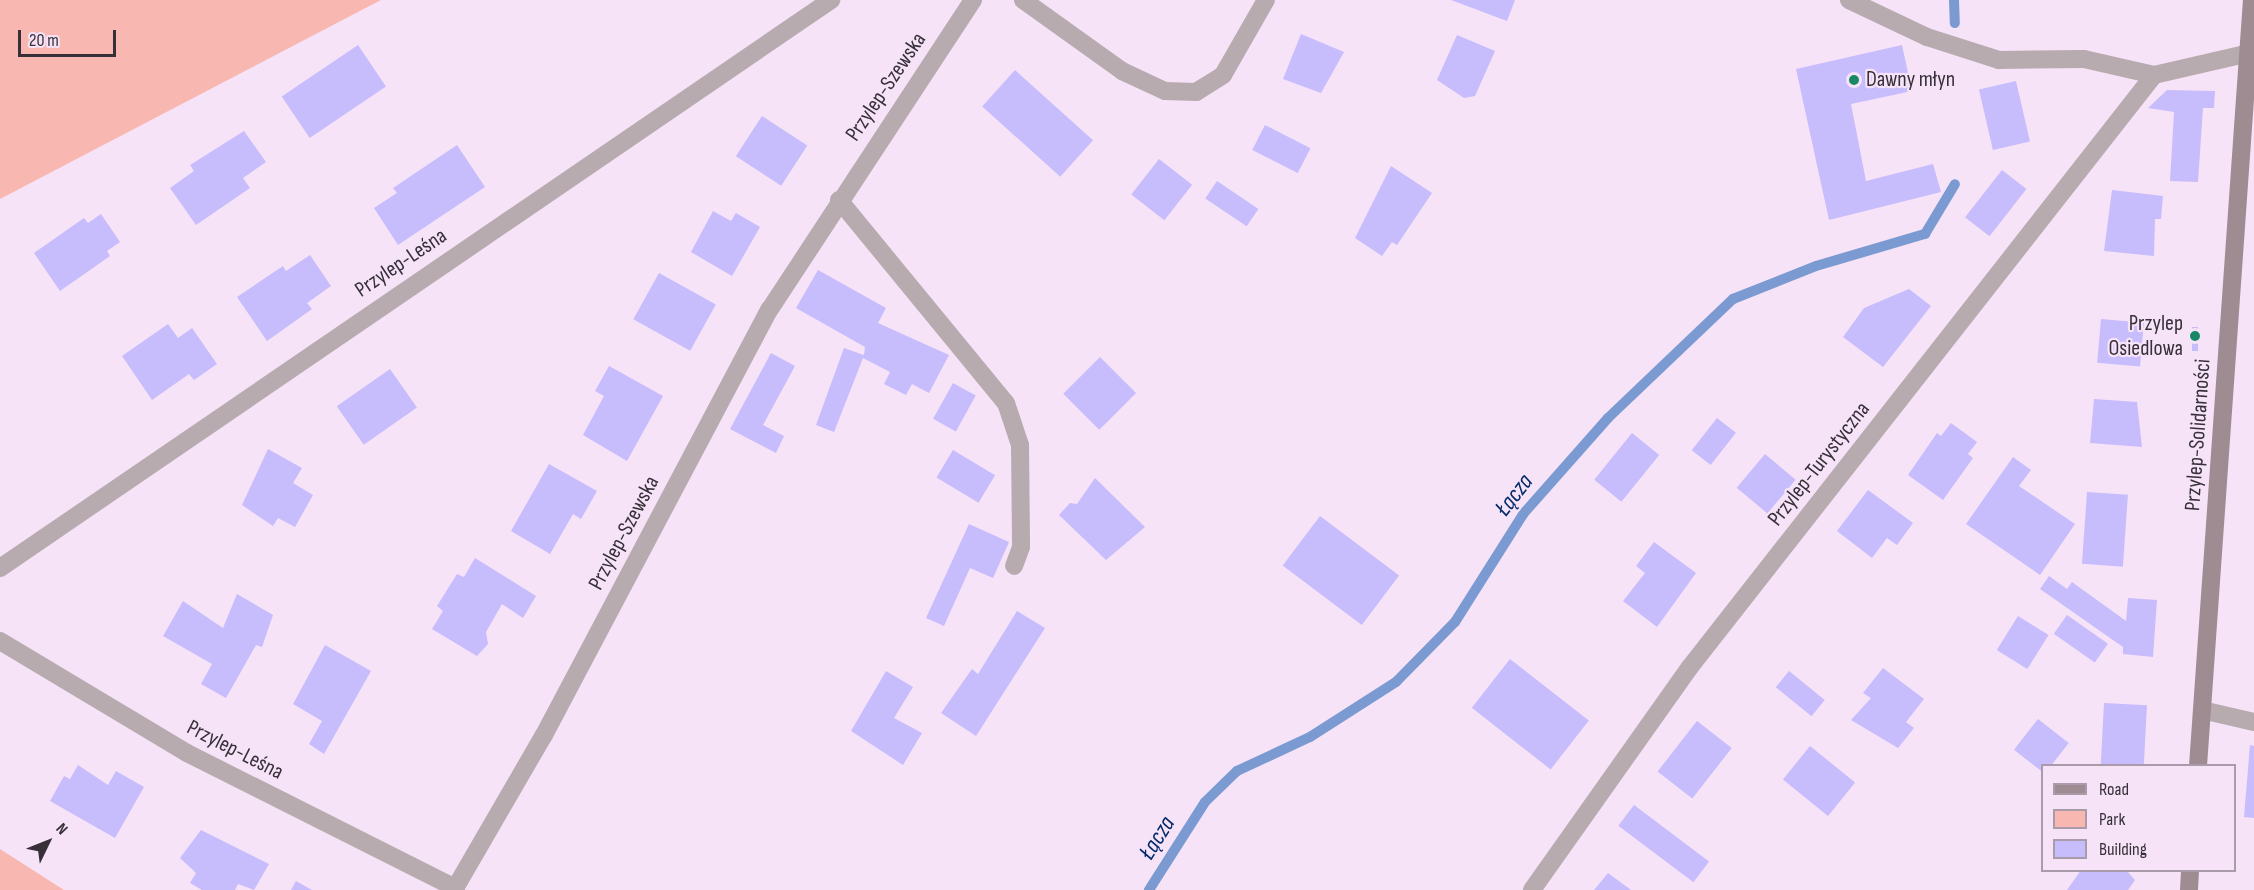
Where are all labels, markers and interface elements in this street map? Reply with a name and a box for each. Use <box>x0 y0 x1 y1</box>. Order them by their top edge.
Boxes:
scale bar <box>21 18 118 56</box>
street label: Przylep-Szewska <box>840 28 932 146</box>
text: 20 m <box>29 30 59 51</box>
place label: Dawny młyn <box>1866 67 1955 93</box>
marker: Dawny młyn <box>1847 73 1861 87</box>
street label: Przylep-Leśna <box>350 223 452 303</box>
place label: Przylep Osiedlowa <box>2108 310 2183 362</box>
marker: Przylep Osiedlowa <box>2188 329 2202 343</box>
street label: Przylep-Solidarności <box>2180 358 2216 512</box>
street label: Przylep-Turystyczna <box>1762 397 1876 531</box>
water label: Łącza <box>1489 468 1539 522</box>
street label: Przylep-Szewska <box>583 472 665 594</box>
street label: Przylep-Leśna <box>182 714 288 786</box>
legend <box>2041 764 2236 872</box>
text: Road <box>2099 779 2129 800</box>
text: Park <box>2099 809 2125 830</box>
water label: Łącza <box>1133 811 1181 865</box>
north arrow <box>18 812 78 872</box>
text: N <box>52 820 71 839</box>
text: Building <box>2099 839 2147 860</box>

